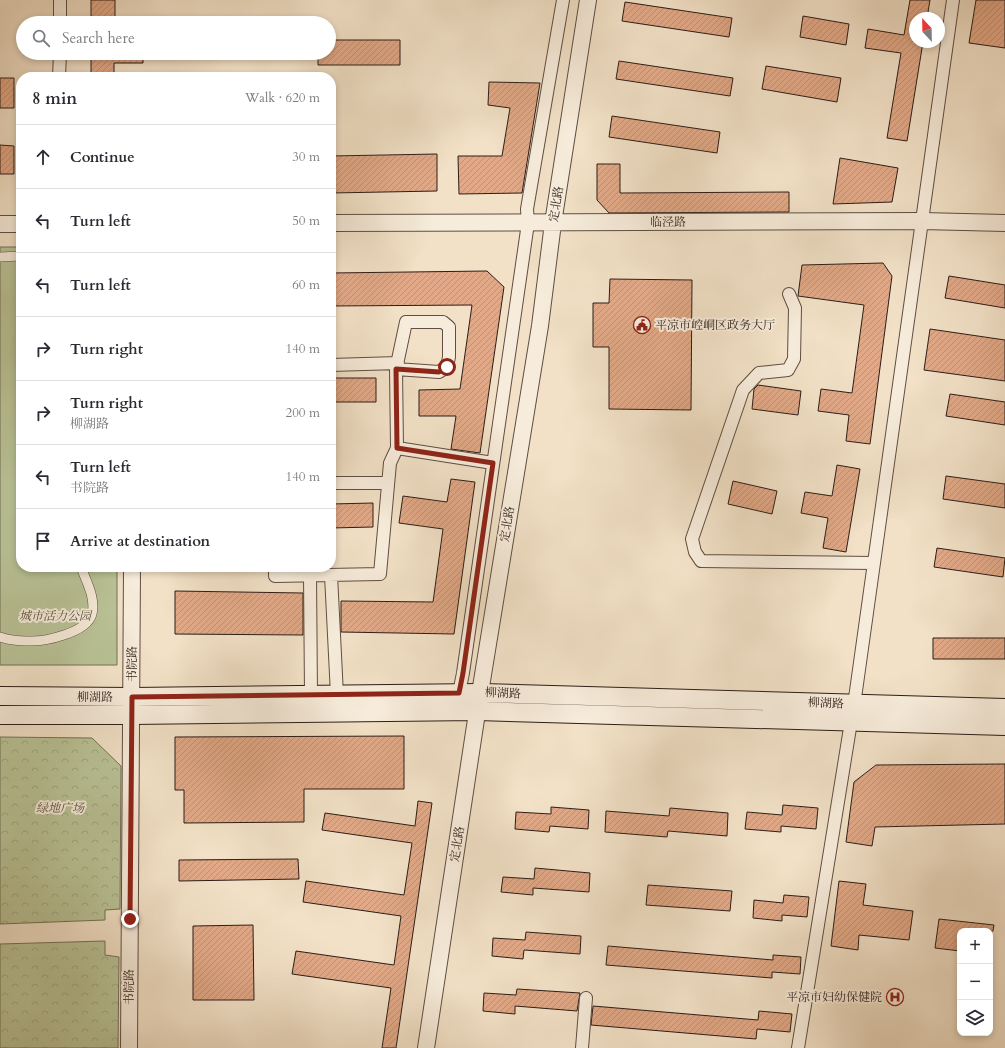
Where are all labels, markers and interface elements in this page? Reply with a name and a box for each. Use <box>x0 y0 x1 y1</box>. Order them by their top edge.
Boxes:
north arrow <box>909 12 945 48</box>
search box <box>16 16 336 60</box>
icon: search <box>30 27 52 49</box>
text: Search here <box>62 28 135 48</box>
text: 8 min <box>32 87 77 110</box>
text: Walk · 620 m <box>245 89 320 107</box>
icon: ahead <box>32 146 54 168</box>
text: Continue <box>70 147 135 167</box>
text: 30 m <box>292 148 320 166</box>
street label: 定北路 <box>545 185 567 223</box>
icon: left <box>32 210 54 232</box>
text: Turn left <box>70 211 131 231</box>
text: 50 m <box>292 212 320 230</box>
street label: 临泾路 <box>650 214 686 230</box>
icon: left <box>32 274 54 296</box>
text: Turn left <box>70 275 131 295</box>
text: 60 m <box>292 276 320 294</box>
public building icon: 平凉市崆峒区政务大厅 <box>632 315 652 335</box>
place label: 平凉市崆峒区政务大厅 <box>655 317 775 333</box>
icon: right <box>32 338 54 360</box>
text: Turn right <box>70 339 143 359</box>
text: 140 m <box>286 340 320 358</box>
route start <box>438 358 456 376</box>
text: Turn right <box>70 393 143 413</box>
icon: right <box>32 402 54 424</box>
text: 200 m <box>286 404 320 422</box>
text: 柳湖路 <box>70 415 109 433</box>
text: Turn left <box>70 457 131 477</box>
icon: left <box>32 466 54 488</box>
text: 140 m <box>286 468 320 486</box>
text: 书院路 <box>70 479 109 497</box>
street label: 定北路 <box>496 505 518 543</box>
icon: arrive <box>32 530 54 552</box>
text: Arrive at destination <box>70 531 210 551</box>
park label: 城市活力公园 <box>19 608 93 624</box>
street label: 书院路 <box>124 646 140 682</box>
street label: 柳湖路 <box>485 684 521 702</box>
street label: 柳湖路 <box>77 689 113 705</box>
street label: 柳湖路 <box>808 694 844 712</box>
park label: 绿地广场 <box>36 800 85 816</box>
street label: 定北路 <box>446 825 468 863</box>
route end <box>121 910 139 928</box>
map controls <box>957 928 993 1036</box>
button: + <box>957 928 993 964</box>
button: − <box>957 964 993 1000</box>
street label: 书院路 <box>121 969 137 1005</box>
hospital icon: 平凉市妇幼保健院 <box>885 987 905 1007</box>
place label: 平凉市妇幼保健院 <box>786 989 882 1005</box>
button: layers <box>957 1000 993 1036</box>

